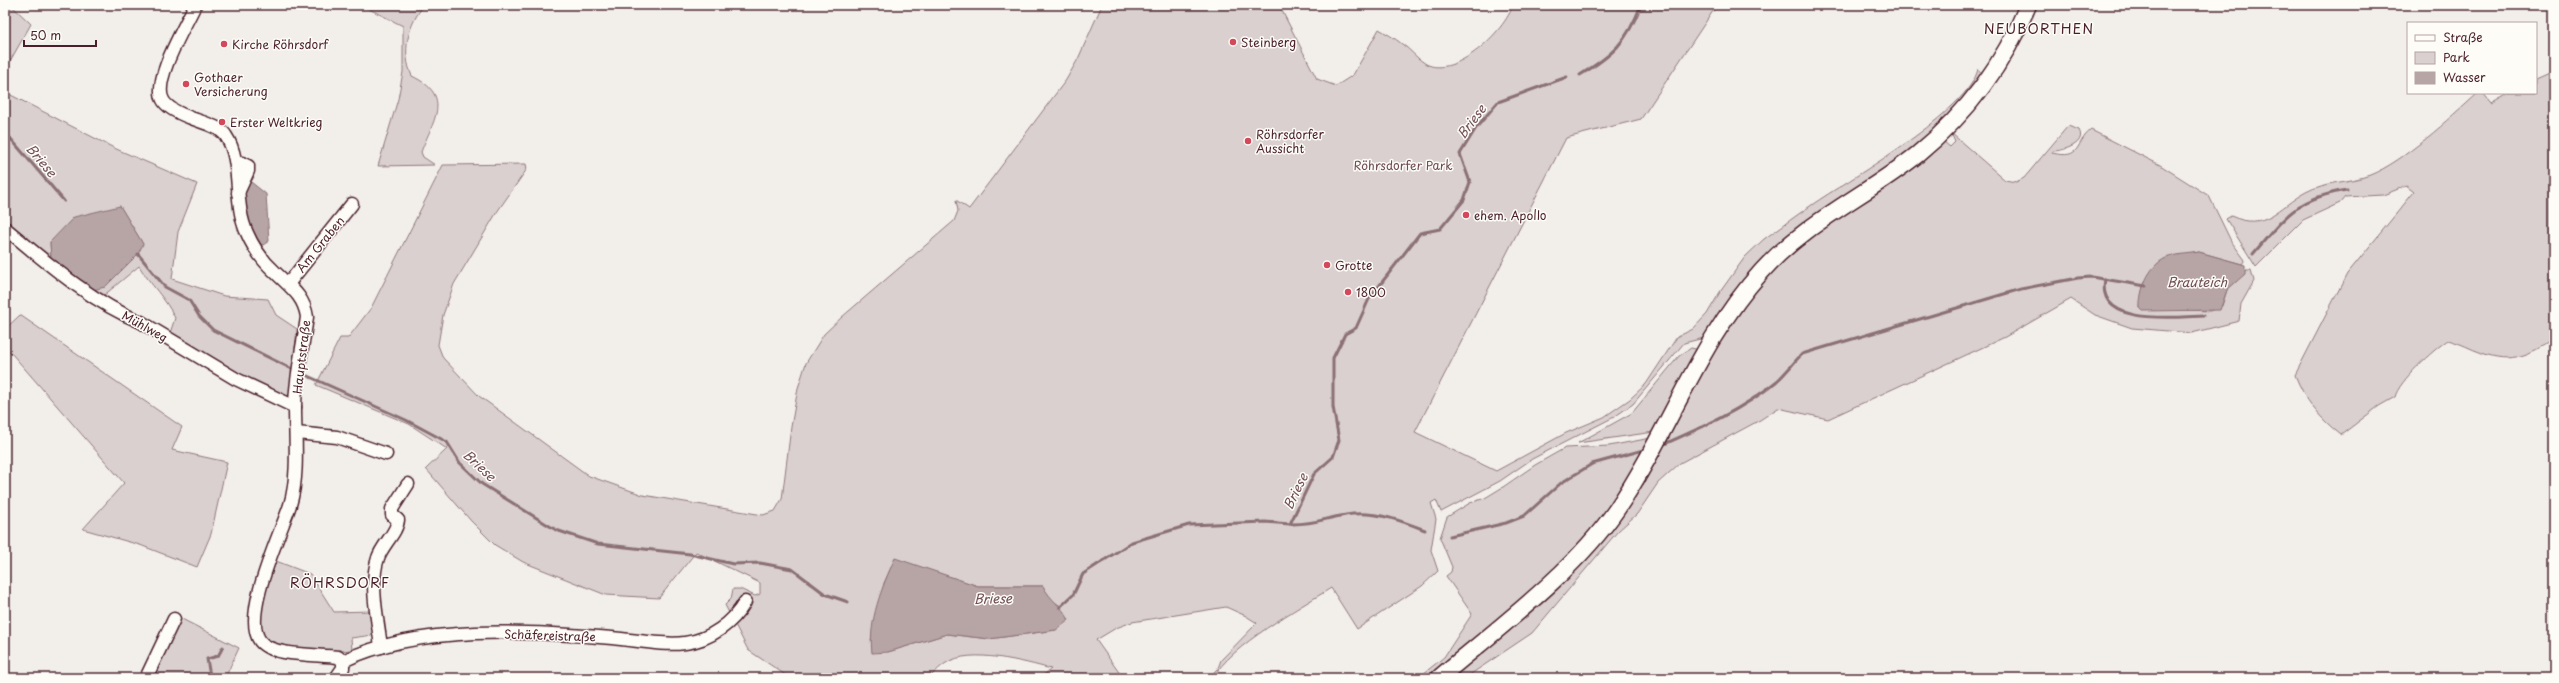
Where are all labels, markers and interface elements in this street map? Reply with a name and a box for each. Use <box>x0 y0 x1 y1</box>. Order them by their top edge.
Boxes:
district label: NEUBORTHEN <box>1984 18 2094 39</box>
scale bar <box>24 22 96 48</box>
legend <box>2407 22 2537 94</box>
text: 50 m <box>30 26 61 44</box>
text: Straße <box>2443 28 2483 46</box>
place label: Steinberg <box>1241 33 1296 51</box>
place label: Kirche Röhrsdorf <box>232 35 330 53</box>
marker: Steinberg <box>1228 37 1238 47</box>
marker: Kirche Röhrsdorf <box>219 39 229 49</box>
text: Park <box>2443 48 2470 66</box>
place label: Gothaer Versicherung <box>194 68 268 100</box>
text: Wasser <box>2443 68 2486 86</box>
marker: Gothaer Versicherung <box>181 79 191 89</box>
water label: Briese <box>1452 99 1491 142</box>
place label: Erster Weltkrieg <box>230 113 322 131</box>
marker: Erster Weltkrieg <box>217 117 227 127</box>
place label: Röhrsdorfer Aussicht <box>1256 125 1324 157</box>
marker: Röhrsdorfer Aussicht <box>1243 136 1253 146</box>
water label: Briese <box>22 139 62 181</box>
park label: Röhrsdorfer Park <box>1353 156 1453 174</box>
place label: ehem. Apollo <box>1474 206 1547 224</box>
marker: ehem. Apollo <box>1461 210 1471 220</box>
street label: Am Graben <box>292 212 348 276</box>
place label: Grotte <box>1335 256 1372 274</box>
marker: Grotte <box>1322 260 1332 270</box>
water label: Brauteich <box>2167 272 2228 291</box>
place label: 1800 <box>1356 283 1386 301</box>
marker: 1800 <box>1343 287 1353 297</box>
street label: Mühlweg <box>119 306 171 346</box>
street label: Hauptstraße <box>288 319 314 395</box>
water label: Briese <box>460 445 501 486</box>
water label: Briese <box>1278 469 1312 512</box>
district label: RÖHRSDORF <box>290 572 390 593</box>
water label: Briese <box>974 588 1013 608</box>
street label: Schäfereistraße <box>504 624 596 646</box>

